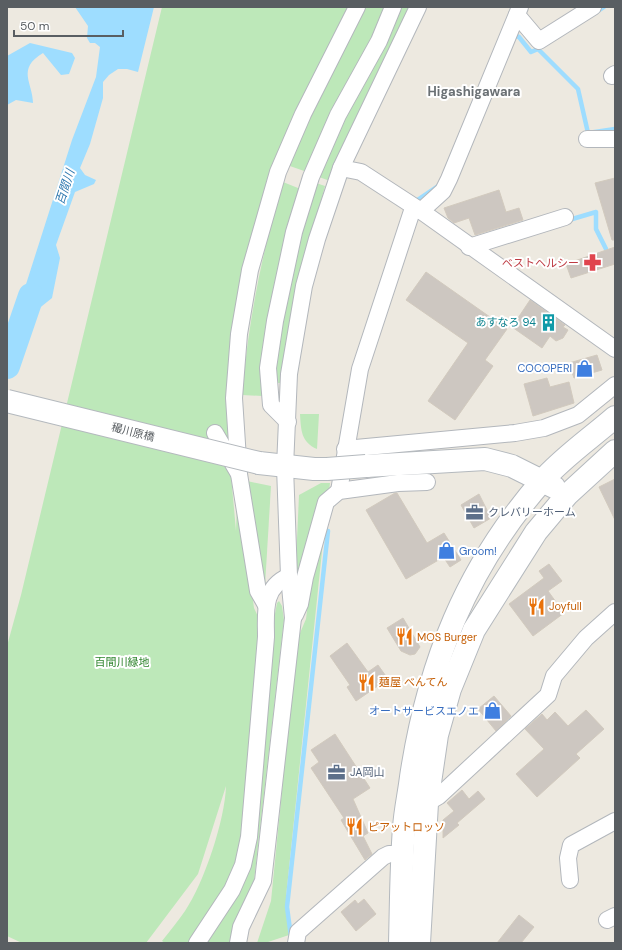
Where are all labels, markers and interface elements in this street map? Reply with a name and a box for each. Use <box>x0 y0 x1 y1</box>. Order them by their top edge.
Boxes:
scale bar <box>14 12 123 38</box>
text: 50 m <box>20 18 49 34</box>
district label: Higashigawara <box>428 83 520 100</box>
water label: 百間川 <box>52 166 79 207</box>
pharmacy icon: ベストヘルシー <box>582 253 602 273</box>
place label: ベストヘルシー <box>502 256 579 270</box>
building icon: あすなろ 94 <box>539 312 559 332</box>
place label: あすなろ 94 <box>475 315 536 329</box>
shop icon: COCOPERI <box>575 358 595 378</box>
place label: COCOPERI <box>517 361 572 375</box>
street label: 穝川原橋 <box>110 420 156 444</box>
office icon: クレバリーホーム <box>465 502 485 522</box>
place label: クレバリーホーム <box>488 505 576 519</box>
shop icon: Groom! <box>436 541 456 561</box>
place label: Groom! <box>459 544 497 558</box>
restaurant icon: Joyfull <box>526 596 546 616</box>
place label: Joyfull <box>549 599 582 613</box>
restaurant icon: MOS Burger <box>394 627 414 647</box>
place label: MOS Burger <box>417 630 477 644</box>
park label: 百間川緑地 <box>95 655 150 669</box>
restaurant icon: 麺屋 べんてん <box>356 672 376 692</box>
place label: 麺屋 べんてん <box>379 675 447 689</box>
shop icon: オートサービスエノエ <box>482 701 502 721</box>
place label: オートサービスエノエ <box>369 704 479 718</box>
office icon: JA岡山 <box>327 762 347 782</box>
place label: JA岡山 <box>350 765 385 779</box>
restaurant icon: ピアットロッソ <box>345 817 365 837</box>
place label: ピアットロッソ <box>368 820 445 834</box>

